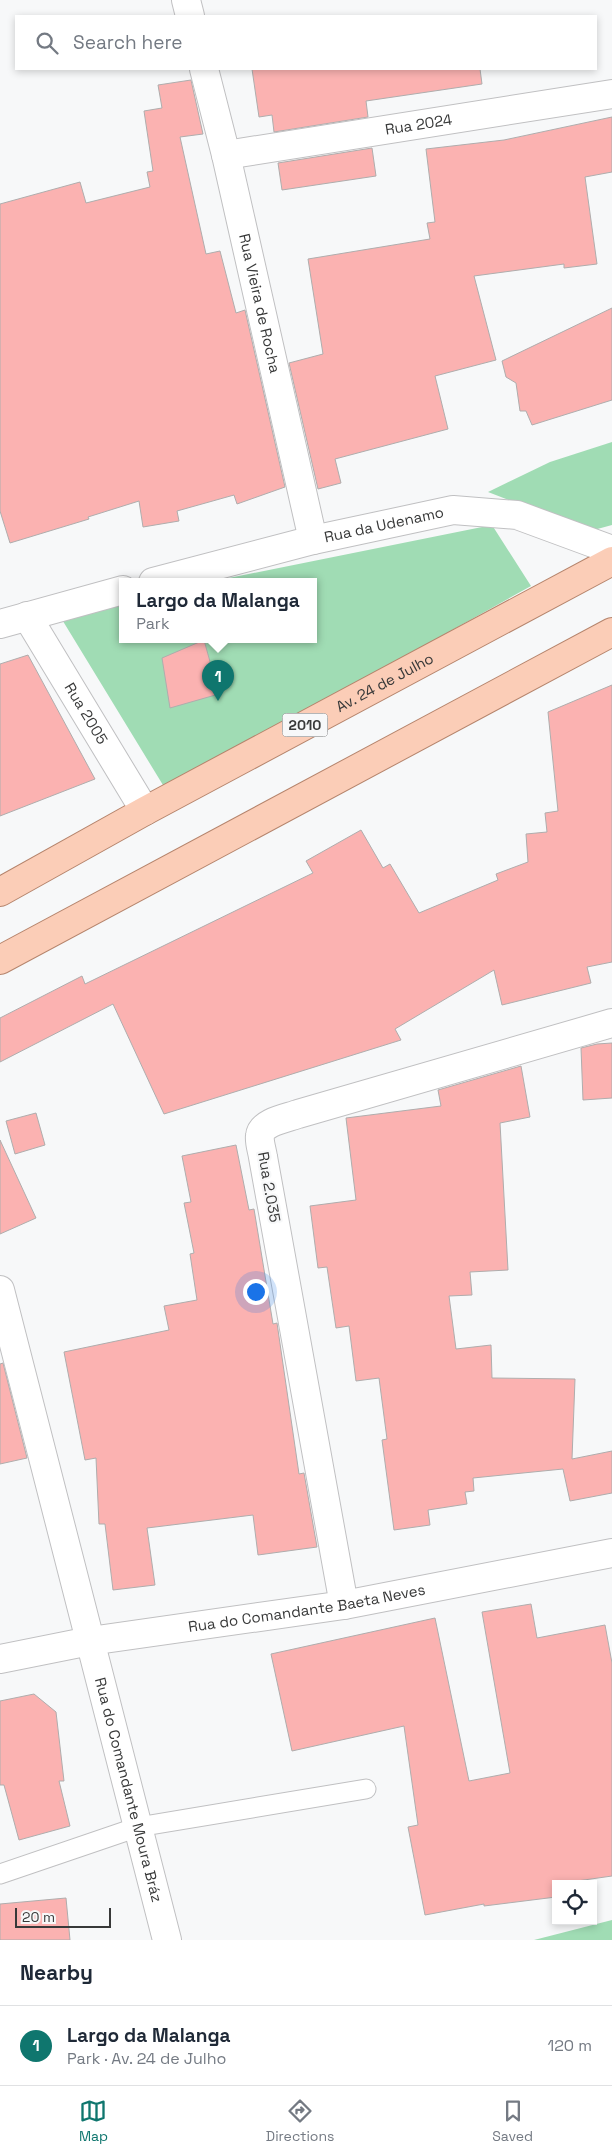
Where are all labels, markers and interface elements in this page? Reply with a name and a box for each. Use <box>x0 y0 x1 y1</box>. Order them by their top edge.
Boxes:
search box <box>15 15 597 70</box>
icon: search <box>33 29 61 57</box>
text: Search here <box>73 30 183 55</box>
street label: Rua 2024 <box>384 109 454 139</box>
street label: Rua Vieira de Rocha <box>235 232 285 375</box>
street label: Rua da Udenamo <box>322 502 445 546</box>
popup <box>119 578 317 643</box>
text: Largo da Malanga <box>136 588 300 613</box>
text: Park <box>136 613 170 634</box>
street label: Av. 24 de Julho <box>332 648 437 716</box>
pin: 1 <box>202 660 234 701</box>
street label: Rua 2005 <box>61 679 112 747</box>
road number: 2010 <box>282 714 328 736</box>
street label: Rua 2.035 <box>254 1150 285 1224</box>
your location <box>243 1279 269 1305</box>
street label: Rua do Comandante Baeta Neves <box>187 1579 427 1636</box>
street label: Rua do Comandante Moura Bráz <box>91 1675 167 1904</box>
map controls <box>552 1880 597 1925</box>
button: locate <box>552 1880 597 1925</box>
scale bar <box>15 1905 111 1928</box>
text: 20 m <box>22 1908 55 1926</box>
text: Nearby <box>20 1959 93 1986</box>
text: Largo da Malanga <box>67 2023 231 2048</box>
text: 1 <box>32 2035 40 2056</box>
text: 120 m <box>548 2035 592 2056</box>
text: Park · Av. 24 de Julho <box>67 2048 226 2069</box>
tab: Map <box>79 2097 108 2145</box>
tab: Directions <box>266 2097 334 2145</box>
tab: Saved <box>492 2097 533 2145</box>

